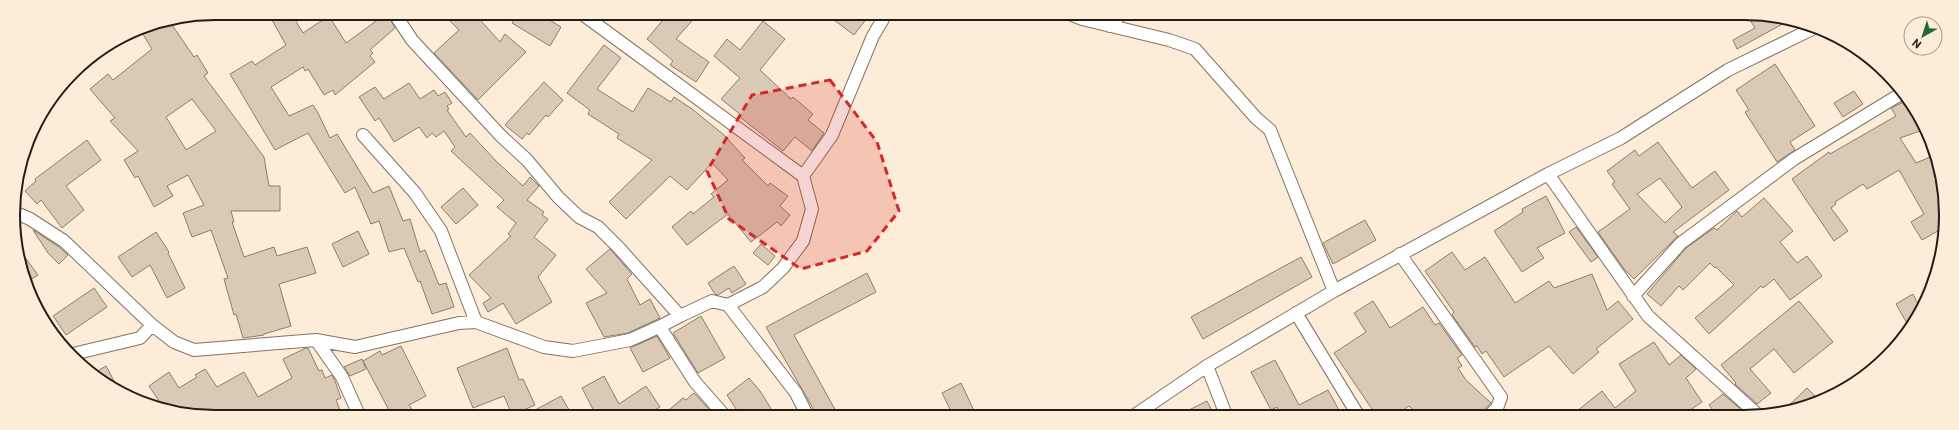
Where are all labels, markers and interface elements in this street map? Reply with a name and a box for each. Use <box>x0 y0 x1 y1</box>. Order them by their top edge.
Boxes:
north arrow <box>1903 16 1943 56</box>
text: N <box>1910 36 1924 51</box>

